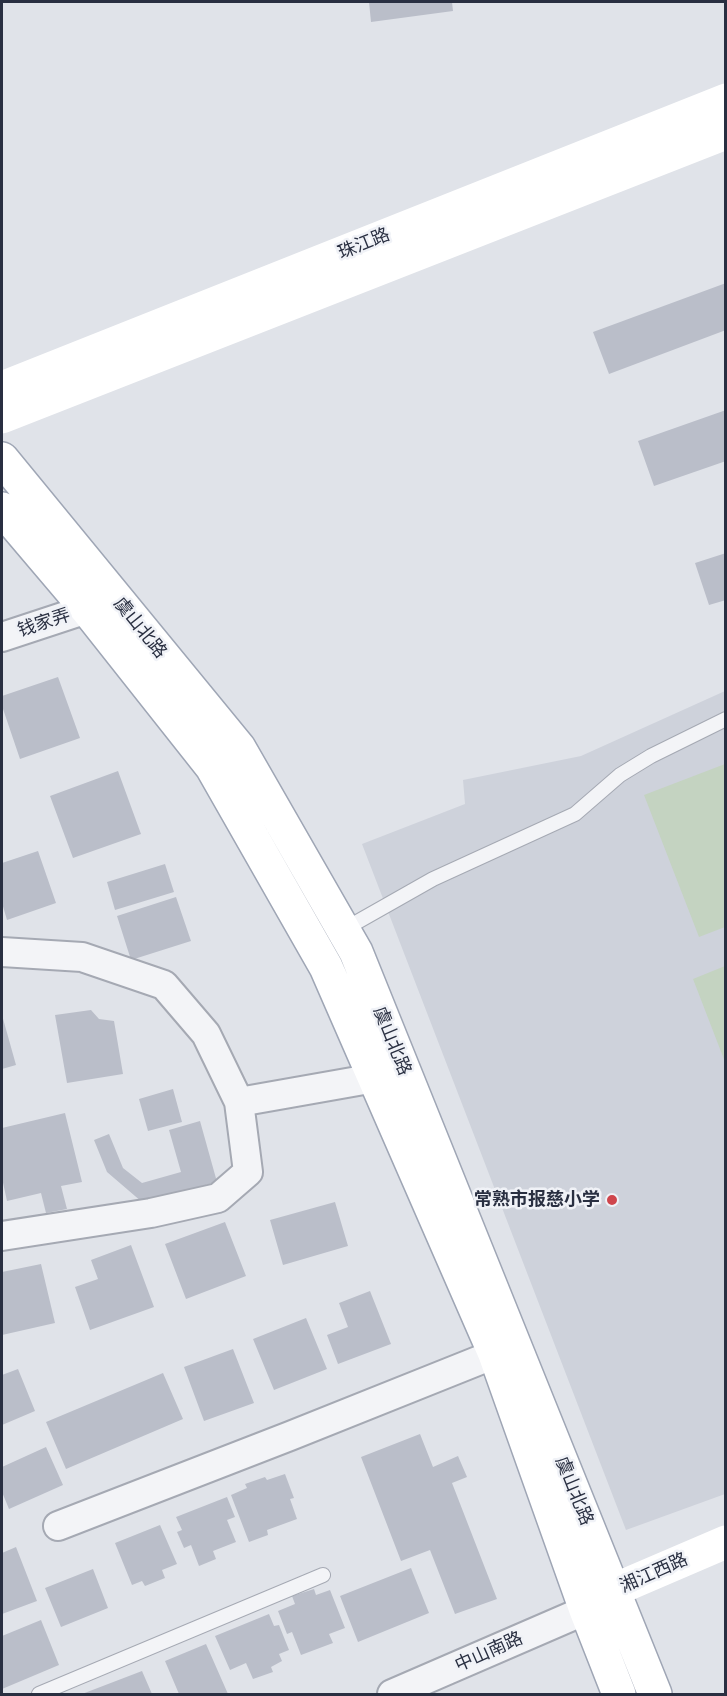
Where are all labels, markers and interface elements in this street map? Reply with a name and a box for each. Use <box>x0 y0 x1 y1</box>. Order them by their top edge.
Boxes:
street label: 珠江路 <box>335 224 393 264</box>
street label: 虞山北路 <box>109 593 171 663</box>
street label: 钱家弄 <box>15 604 73 642</box>
street label: 虞山北路 <box>369 1004 415 1078</box>
place label: 常熟市报慈小学 <box>474 1189 600 1211</box>
marker: 常熟市报慈小学 <box>605 1193 619 1207</box>
street label: 虞山北路 <box>551 1454 597 1528</box>
street label: 湘江西路 <box>617 1548 691 1598</box>
street label: 中山南路 <box>452 1627 526 1677</box>

